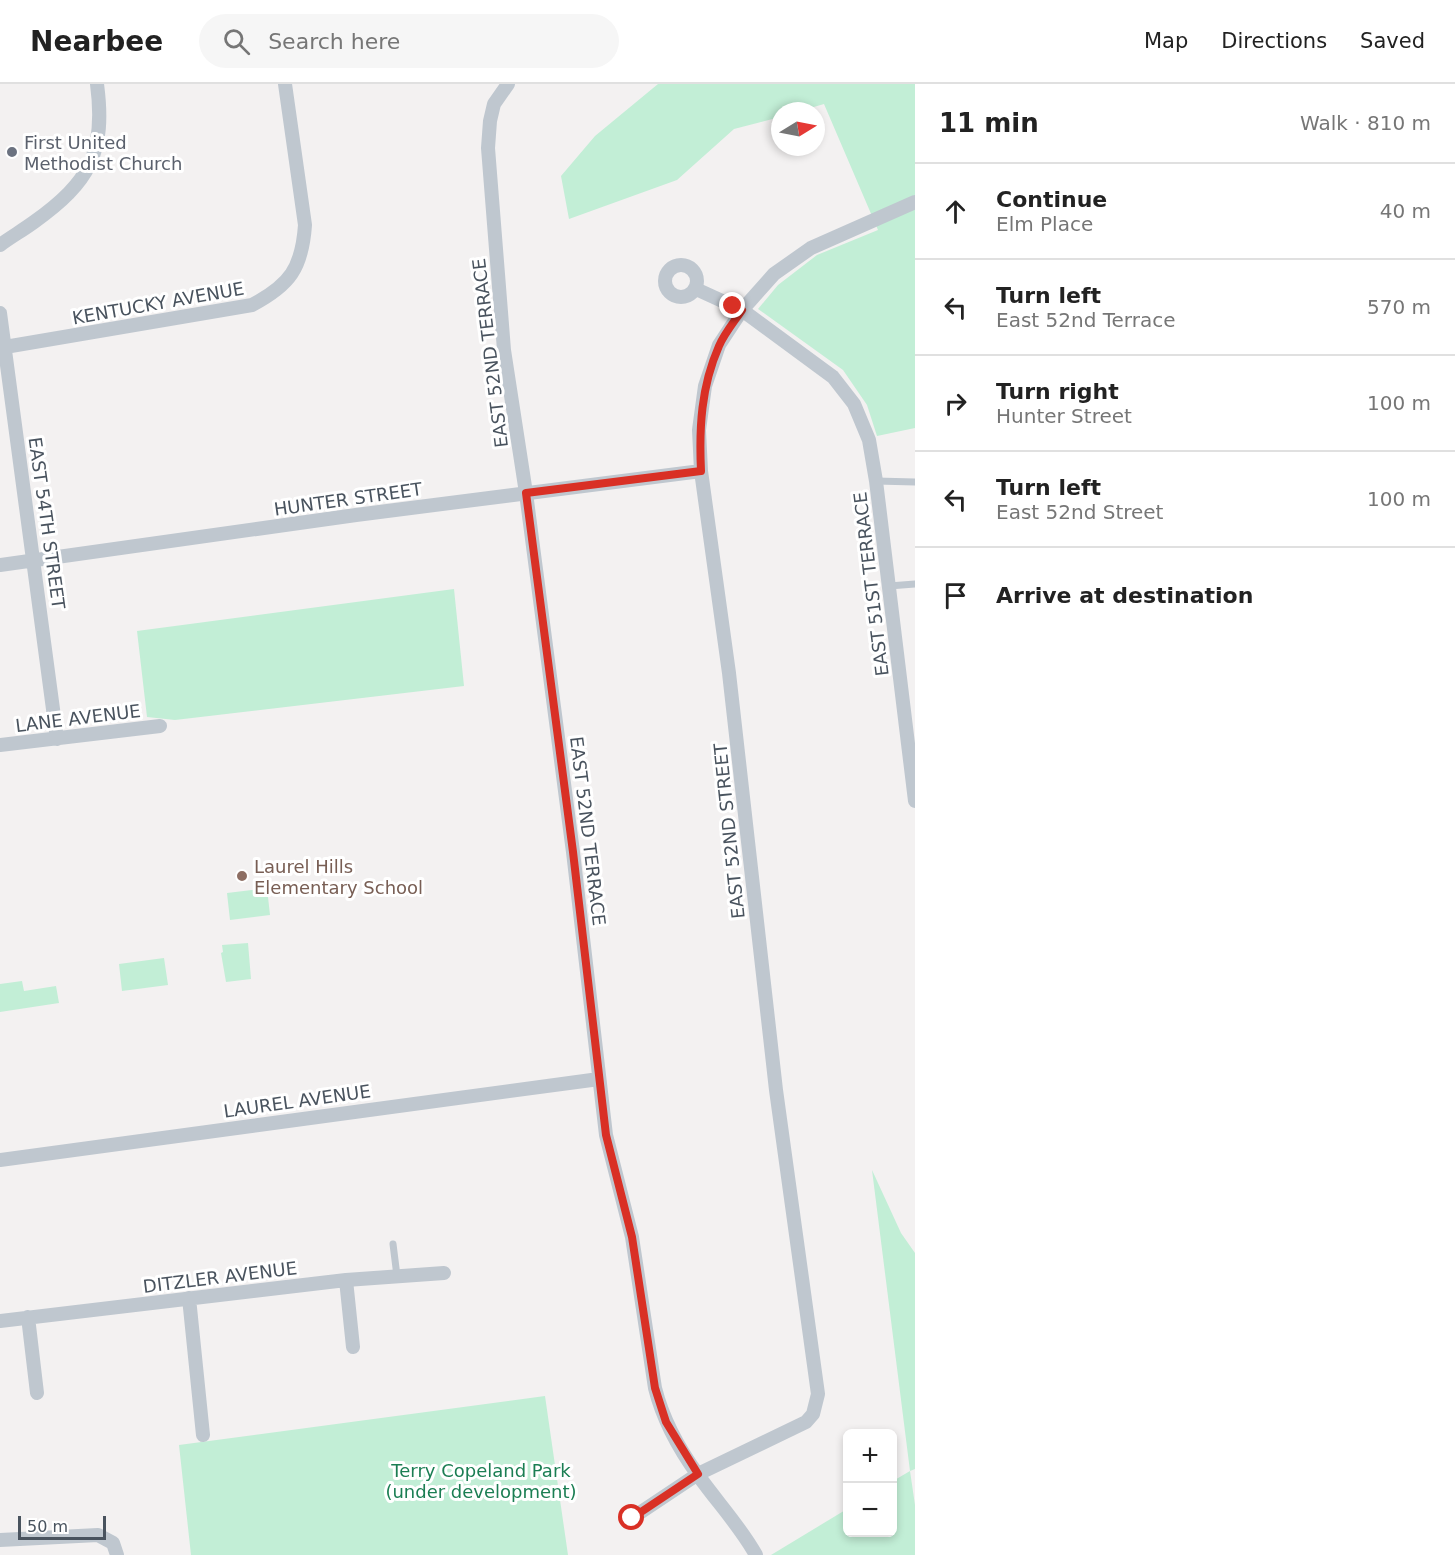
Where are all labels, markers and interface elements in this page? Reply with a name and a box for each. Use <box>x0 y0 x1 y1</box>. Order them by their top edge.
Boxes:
search box <box>199 14 619 68</box>
text: Nearbee <box>30 25 163 58</box>
icon: search <box>220 25 253 58</box>
text: Search here <box>268 29 400 54</box>
text: Map <box>1144 29 1188 53</box>
text: Directions <box>1221 29 1327 53</box>
text: Saved <box>1360 29 1425 53</box>
north arrow <box>771 102 825 156</box>
text: 11 min <box>939 108 1039 138</box>
text: Walk · 810 m <box>1300 111 1431 135</box>
place label: First United Methodist Church <box>24 132 182 174</box>
marker: First United Methodist Church <box>5 145 19 159</box>
text: Continue <box>996 187 1107 212</box>
icon: ahead <box>939 195 972 228</box>
text: 40 m <box>1380 199 1431 223</box>
text: Elm Place <box>996 212 1093 236</box>
street label: EAST 52ND TERRACE <box>468 257 512 449</box>
street label: KENTUCKY AVENUE <box>70 278 246 328</box>
text: Turn left <box>996 283 1101 308</box>
icon: left <box>939 291 972 324</box>
route end <box>719 292 745 318</box>
text: 570 m <box>1367 295 1431 319</box>
text: East 52nd Terrace <box>996 308 1175 332</box>
text: Turn right <box>996 379 1119 404</box>
icon: right <box>939 387 972 420</box>
text: 100 m <box>1367 391 1431 415</box>
text: Hunter Street <box>996 404 1132 428</box>
street label: EAST 54TH STREET <box>25 436 70 611</box>
text: Turn left <box>996 475 1101 500</box>
street label: HUNTER STREET <box>273 478 424 520</box>
icon: left <box>939 483 972 516</box>
text: 100 m <box>1367 487 1431 511</box>
street label: EAST 51ST TERRACE <box>849 491 893 677</box>
text: East 52nd Street <box>996 500 1163 524</box>
icon: arrive <box>939 579 972 612</box>
text: Arrive at destination <box>996 583 1253 608</box>
street label: LANE AVENUE <box>14 700 142 736</box>
street label: EAST 52ND TERRACE <box>566 735 610 927</box>
street label: EAST 52ND STREET <box>709 741 749 920</box>
place label: Laurel Hills Elementary School <box>254 856 423 898</box>
marker: Laurel Hills Elementary School <box>235 869 249 883</box>
street label: LAUREL AVENUE <box>222 1080 372 1122</box>
street label: DITZLER AVENUE <box>142 1257 298 1297</box>
map controls <box>843 1429 897 1537</box>
button: + <box>843 1429 897 1483</box>
park label: Terry Copeland Park (under development) <box>385 1460 577 1502</box>
button: − <box>843 1483 897 1537</box>
route start <box>618 1504 644 1530</box>
scale bar <box>18 1513 106 1540</box>
text: 50 m <box>27 1517 68 1536</box>

